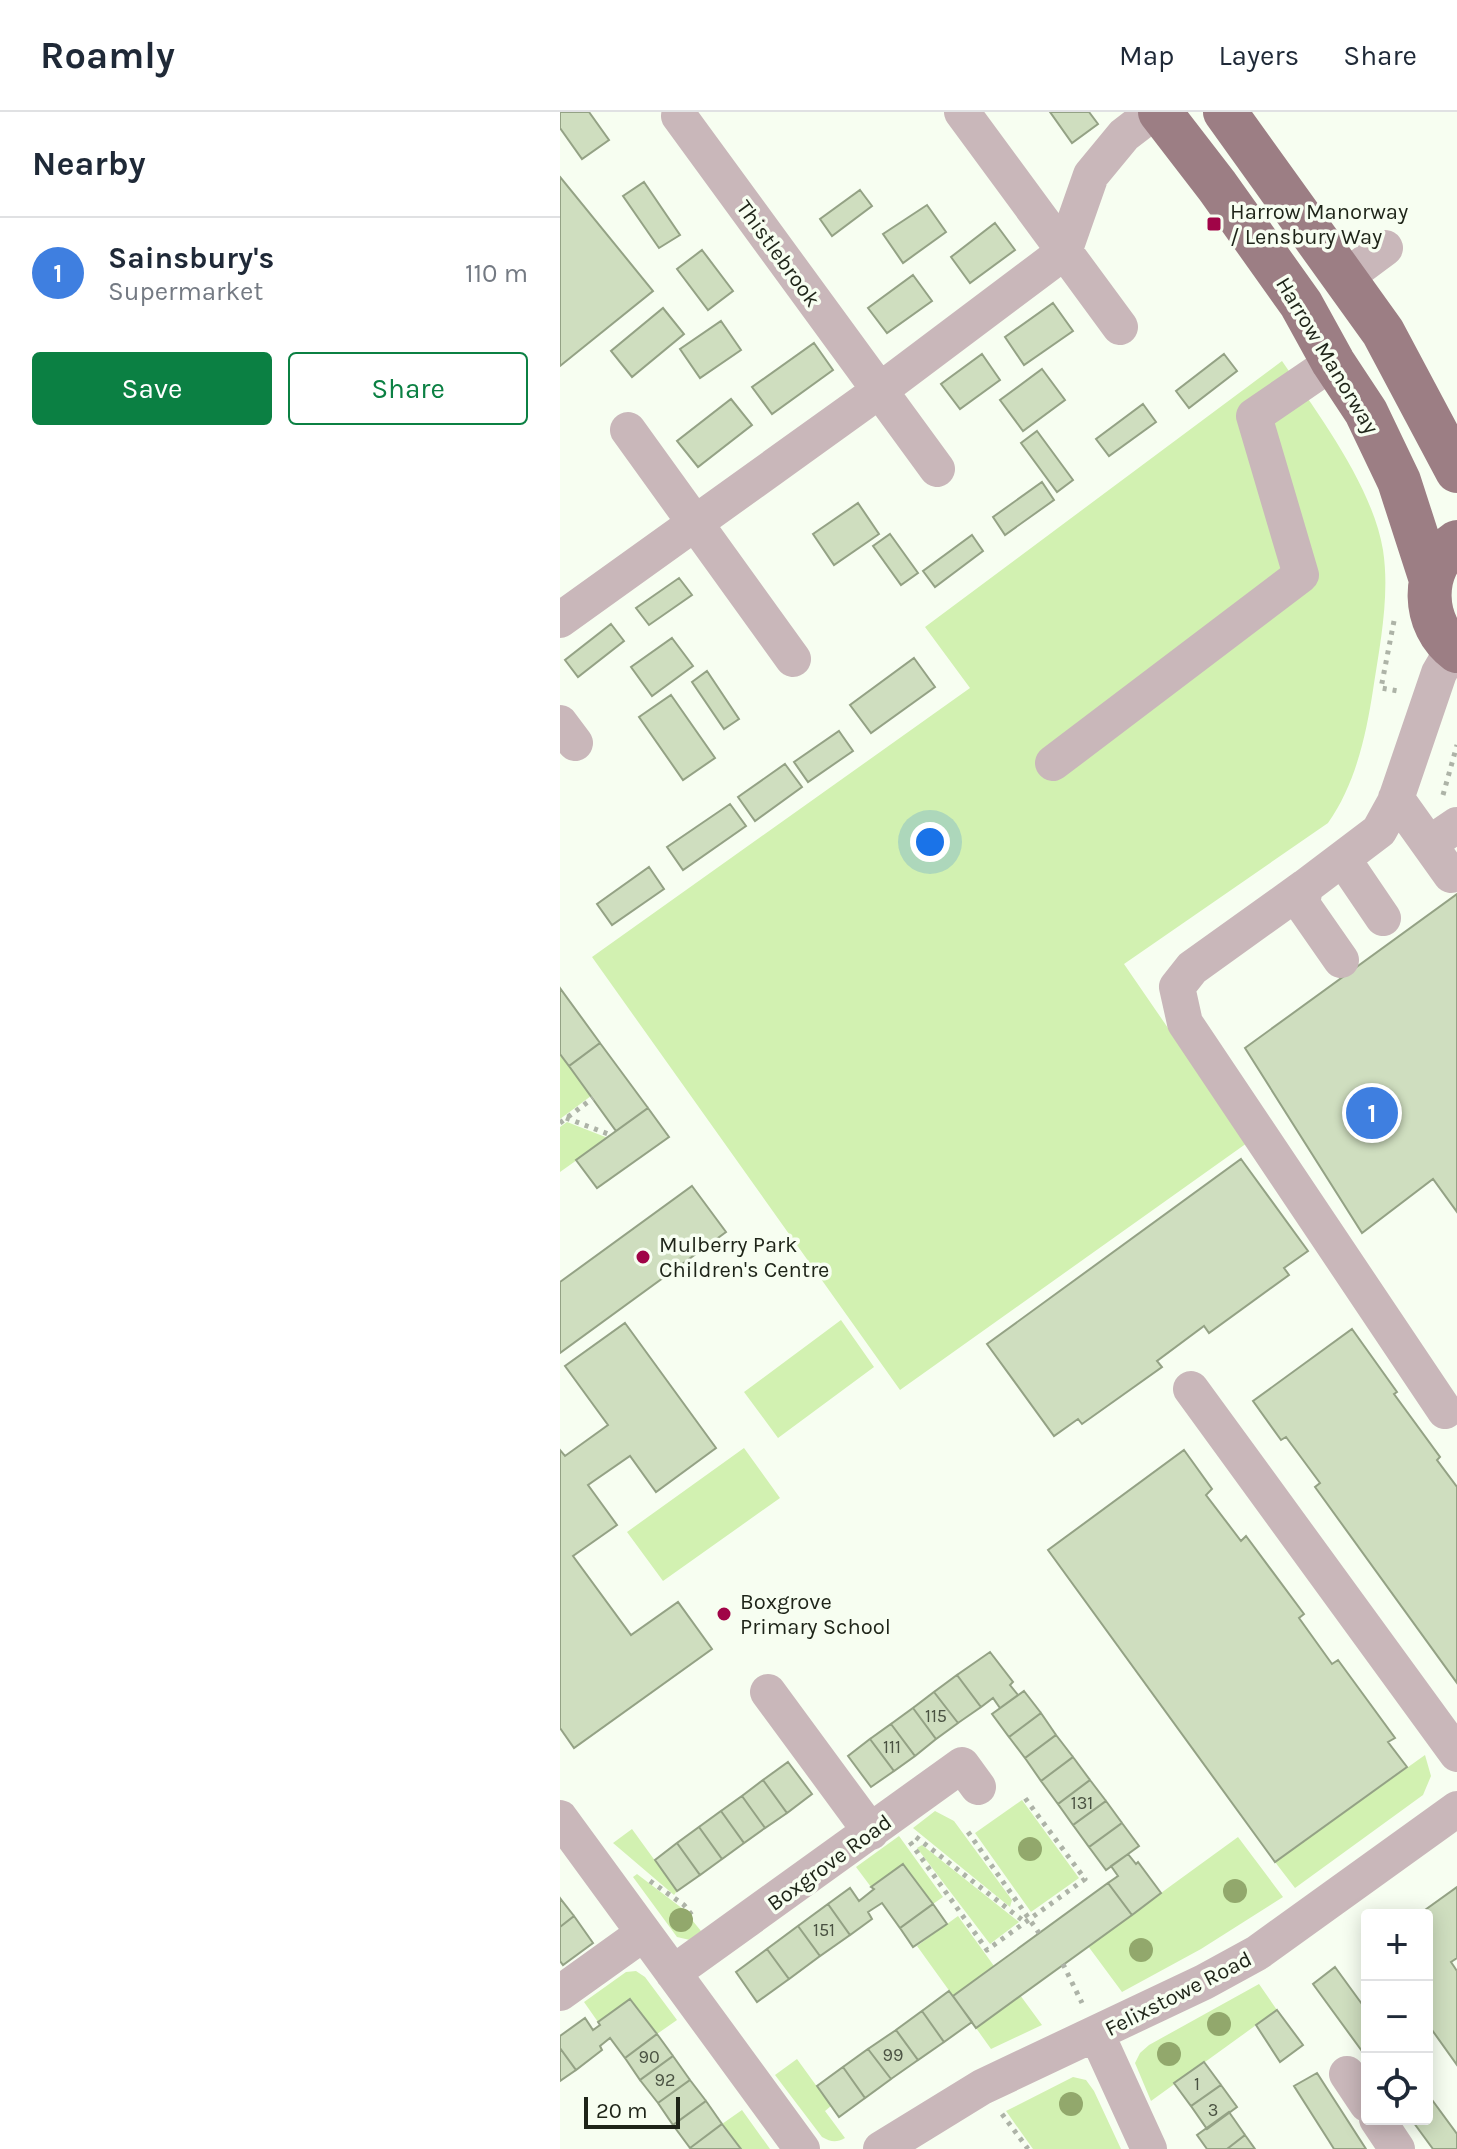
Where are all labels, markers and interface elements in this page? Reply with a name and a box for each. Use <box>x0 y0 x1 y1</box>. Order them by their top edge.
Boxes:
text: Roamly <box>40 33 175 78</box>
text: Map <box>1119 39 1174 72</box>
text: Layers <box>1218 39 1299 72</box>
text: Share <box>1343 39 1417 72</box>
text: Nearby <box>32 144 146 184</box>
street label: Thistlebrook <box>731 195 826 312</box>
place label: Harrow Manorway / Lensbury Way <box>1230 199 1408 250</box>
marker: Harrow Manorway / Lensbury Way <box>1205 215 1223 233</box>
text: Sainsbury's <box>108 240 274 276</box>
text: 1 <box>53 258 63 289</box>
text: 110 m <box>465 258 528 289</box>
street label: Harrow Manorway <box>1270 272 1384 439</box>
text: Supermarket <box>108 276 263 307</box>
button: Save <box>32 352 272 425</box>
button: Share <box>288 352 528 425</box>
your location <box>910 822 950 862</box>
pin: 1 <box>1346 1083 1398 1143</box>
place label: Mulberry Park Children's Centre <box>659 1232 829 1283</box>
marker: Mulberry Park Children's Centre <box>634 1248 652 1266</box>
place label: Boxgrove Primary School <box>740 1589 891 1640</box>
marker: Boxgrove Primary School <box>715 1605 733 1623</box>
house number: 115 <box>925 1705 947 1727</box>
house number: 111 <box>883 1736 901 1758</box>
house number: 131 <box>1071 1792 1093 1814</box>
street label: Boxgrove Road <box>762 1809 897 1917</box>
map controls <box>1361 1909 1433 2125</box>
button: + <box>1361 1909 1433 1981</box>
house number: 151 <box>813 1919 835 1941</box>
street label: Felixstowe Road <box>1101 1946 1256 2042</box>
button: − <box>1361 1981 1433 2053</box>
house number: 99 <box>883 2044 903 2066</box>
house number: 90 <box>638 2046 660 2068</box>
button: locate <box>1361 2053 1433 2125</box>
house number: 92 <box>655 2069 675 2091</box>
house number: 1 <box>1194 2073 1200 2095</box>
scale bar <box>584 2093 680 2129</box>
text: 20 m <box>596 2098 648 2124</box>
house number: 3 <box>1208 2099 1218 2121</box>

